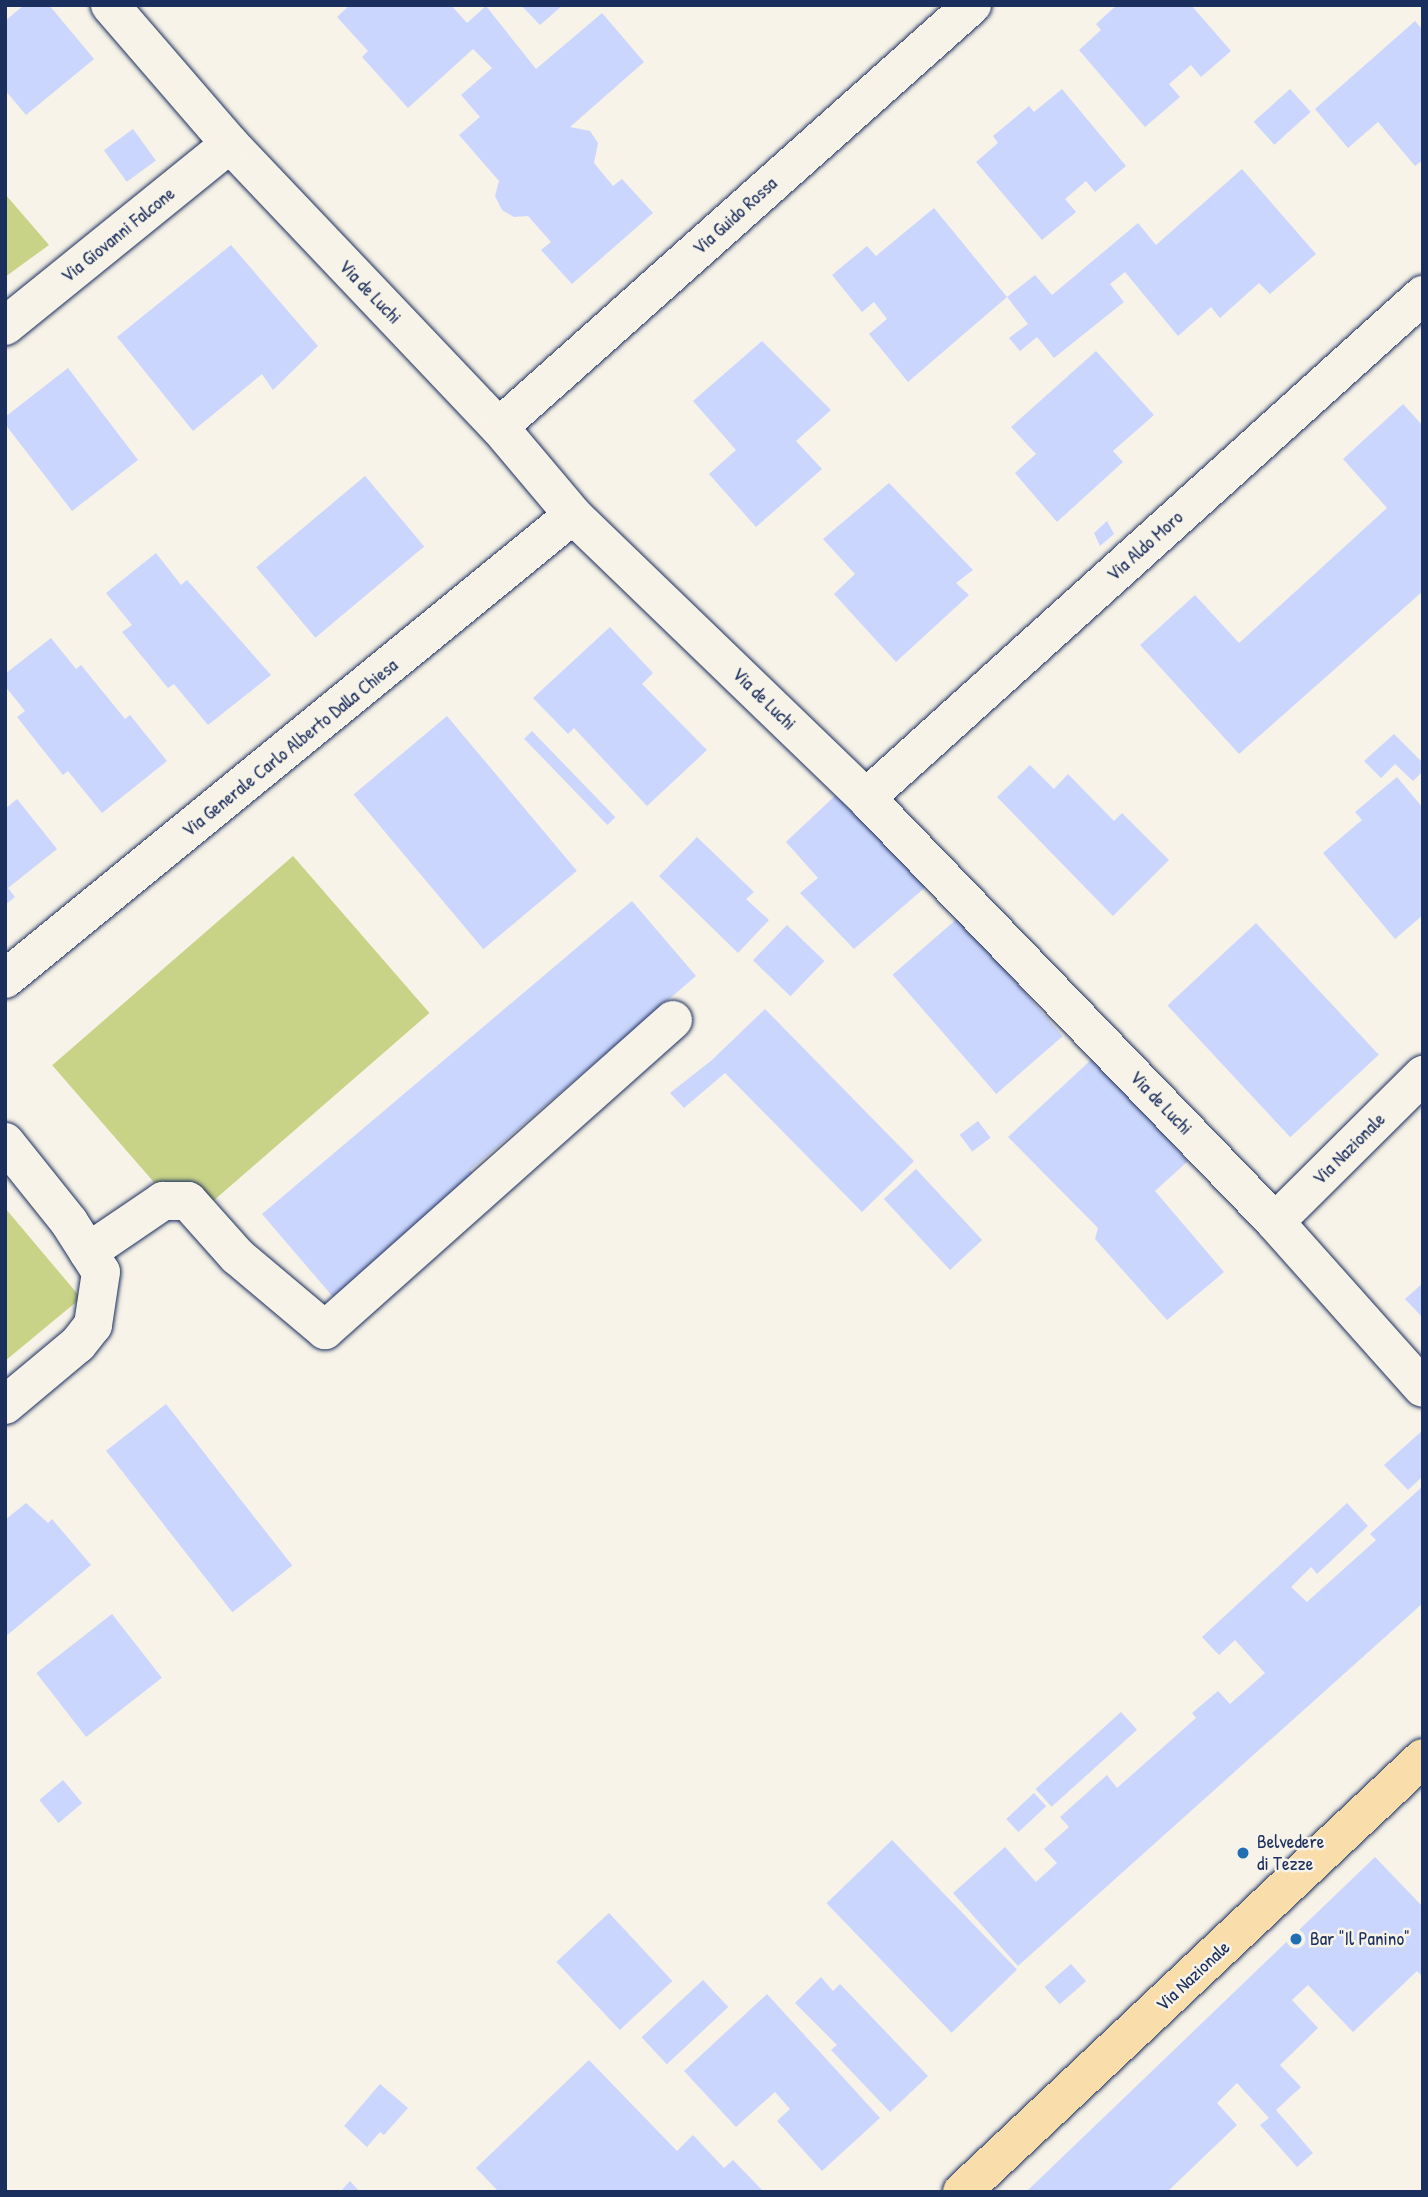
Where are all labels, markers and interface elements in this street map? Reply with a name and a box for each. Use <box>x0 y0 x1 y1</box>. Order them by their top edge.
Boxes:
street label: Via Guido Rossa <box>688 172 782 260</box>
street label: Via Giovanni Falcone <box>57 182 179 288</box>
street label: Via de Luchi <box>334 255 406 329</box>
street label: Via Aldo Moro <box>1102 506 1188 586</box>
street label: Via Generale Carlo Alberto Dalla Chiesa <box>178 654 402 842</box>
street label: Via de Luchi <box>727 663 801 735</box>
street label: Via de Luchi <box>1125 1066 1197 1140</box>
street label: Via Nazionale <box>1308 1108 1390 1190</box>
place label: Belvedere di Tezze <box>1257 1831 1324 1875</box>
marker: Belvedere di Tezze <box>1235 1845 1251 1861</box>
place label: Bar "Il Panino" <box>1310 1928 1410 1950</box>
marker: Bar "Il Panino" <box>1288 1931 1304 1947</box>
street label: Via Nazionale <box>1151 1936 1235 2016</box>

